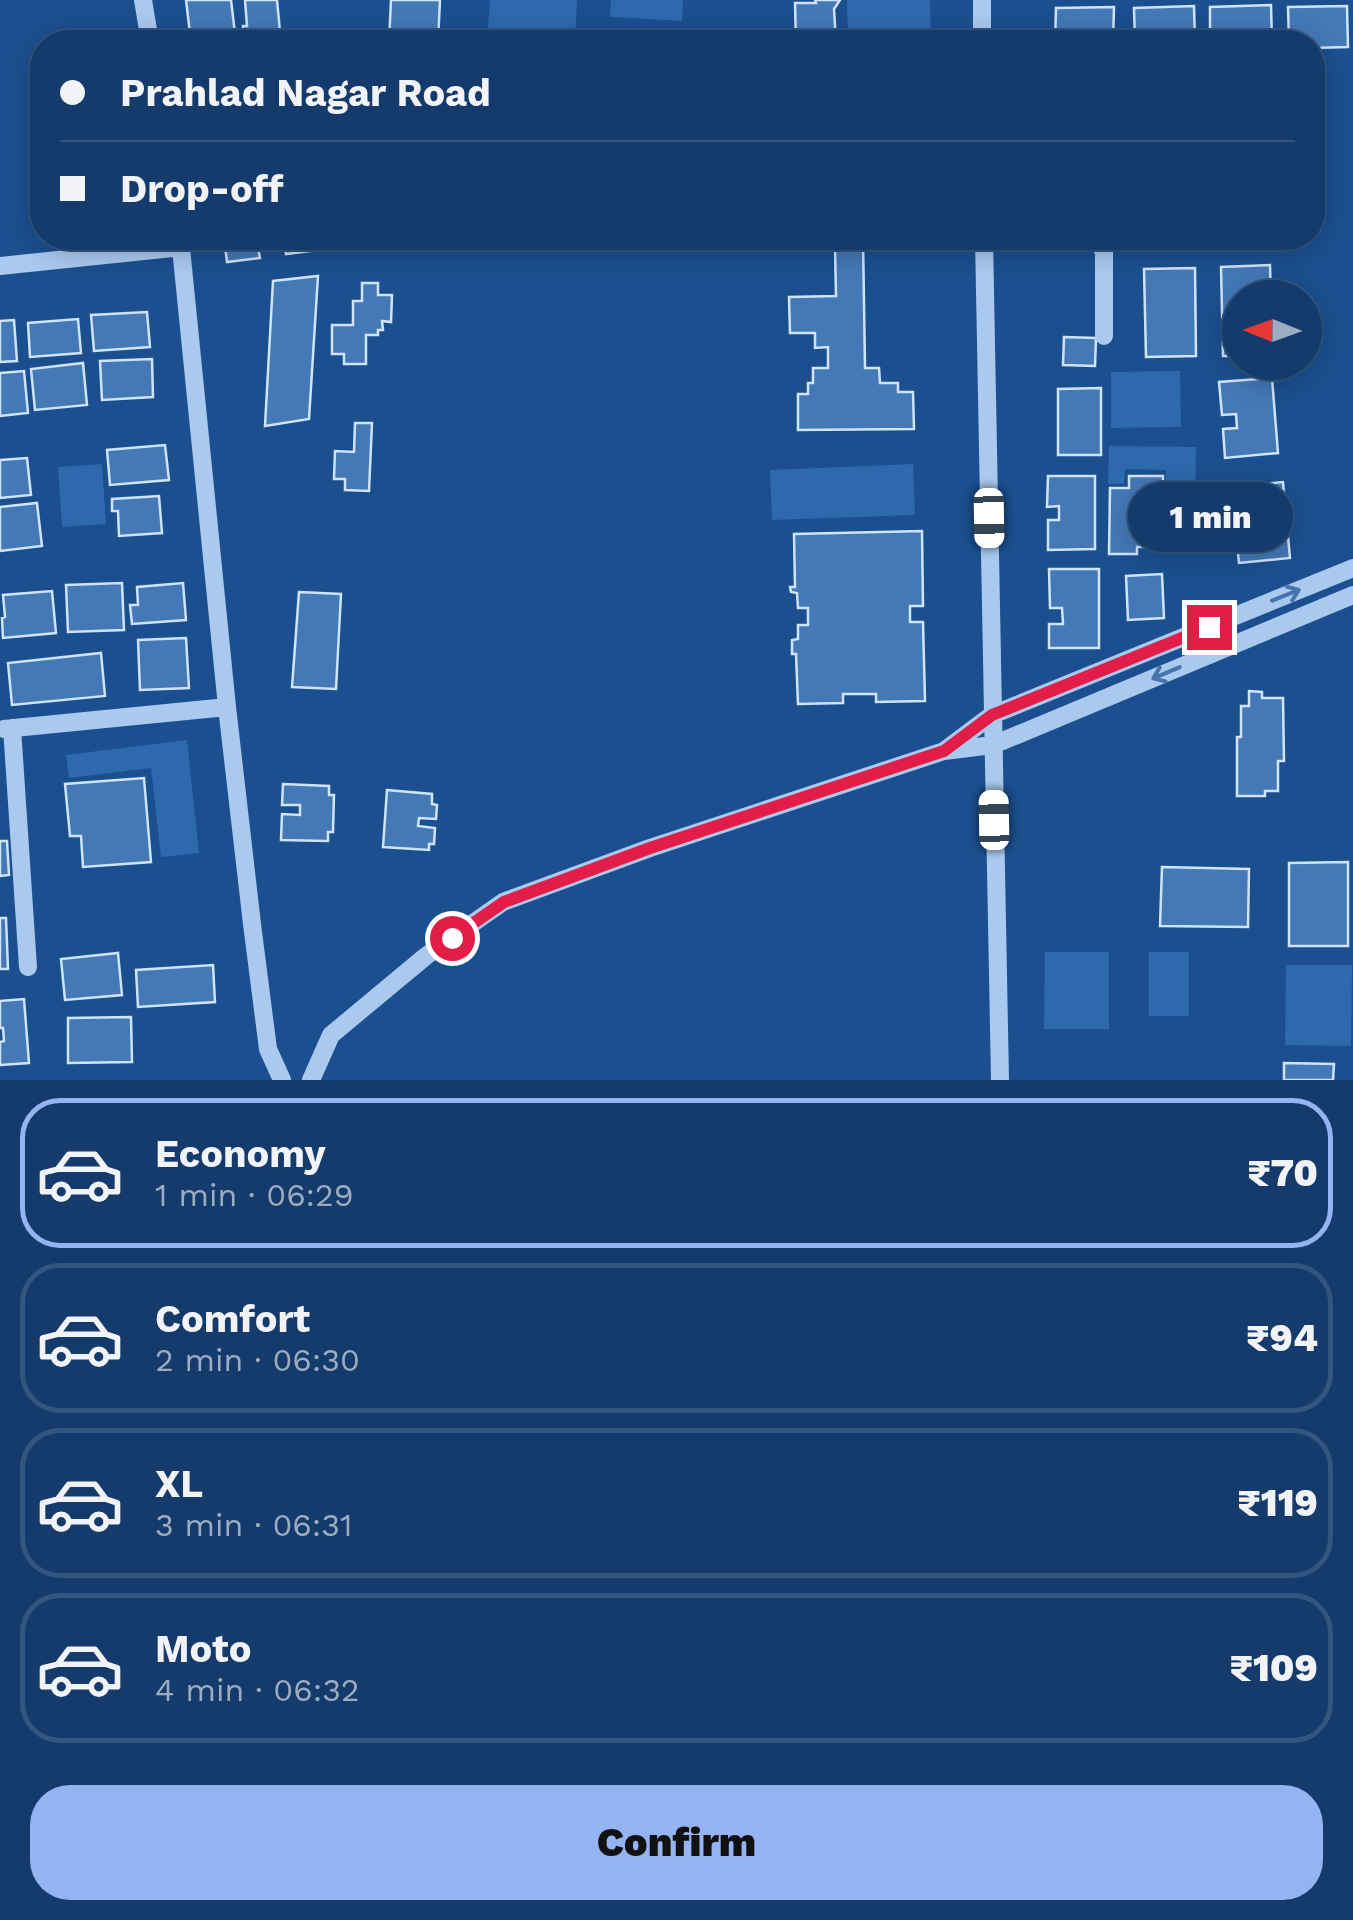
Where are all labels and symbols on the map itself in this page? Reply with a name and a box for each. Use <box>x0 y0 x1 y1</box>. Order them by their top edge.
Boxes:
north arrow <box>1222 280 1322 380</box>
callout: 1 min <box>1126 482 1292 552</box>
car <box>973 488 1005 548</box>
one-way arrow <box>1270 585 1301 603</box>
route end <box>1187 605 1232 650</box>
one-way arrow <box>1151 665 1182 683</box>
car <box>978 790 1010 850</box>
route start <box>430 916 475 961</box>

